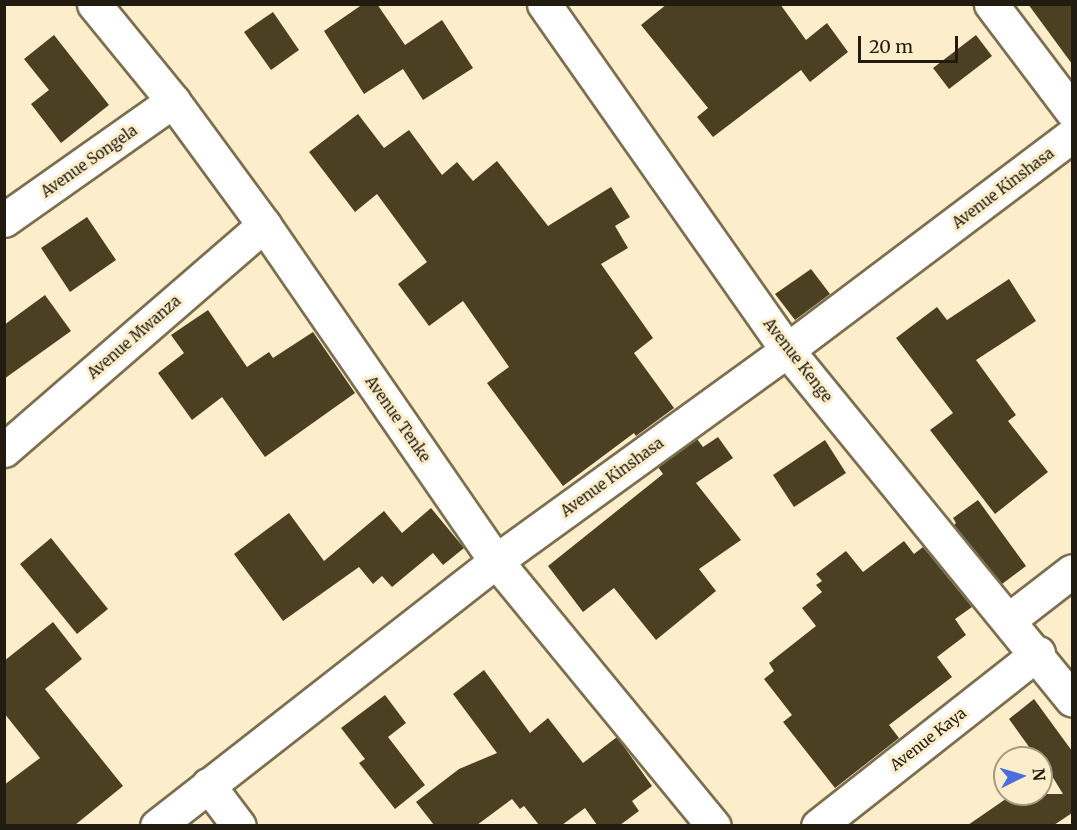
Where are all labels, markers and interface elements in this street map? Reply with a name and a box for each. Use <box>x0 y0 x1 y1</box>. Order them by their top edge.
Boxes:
scale bar <box>861 24 962 62</box>
text: 20 m <box>869 35 913 58</box>
street label: Avenue Songela <box>37 121 141 201</box>
street label: Avenue Kinshasa <box>949 144 1057 232</box>
street label: Avenue Mwanza <box>84 292 184 382</box>
street label: Avenue Kenge <box>760 315 836 405</box>
street label: Avenue Tenke <box>362 373 434 465</box>
street label: Avenue Kinshasa <box>557 434 667 520</box>
street label: Avenue Kaya <box>886 704 970 774</box>
north arrow <box>993 746 1053 806</box>
text: N <box>1028 767 1049 782</box>

